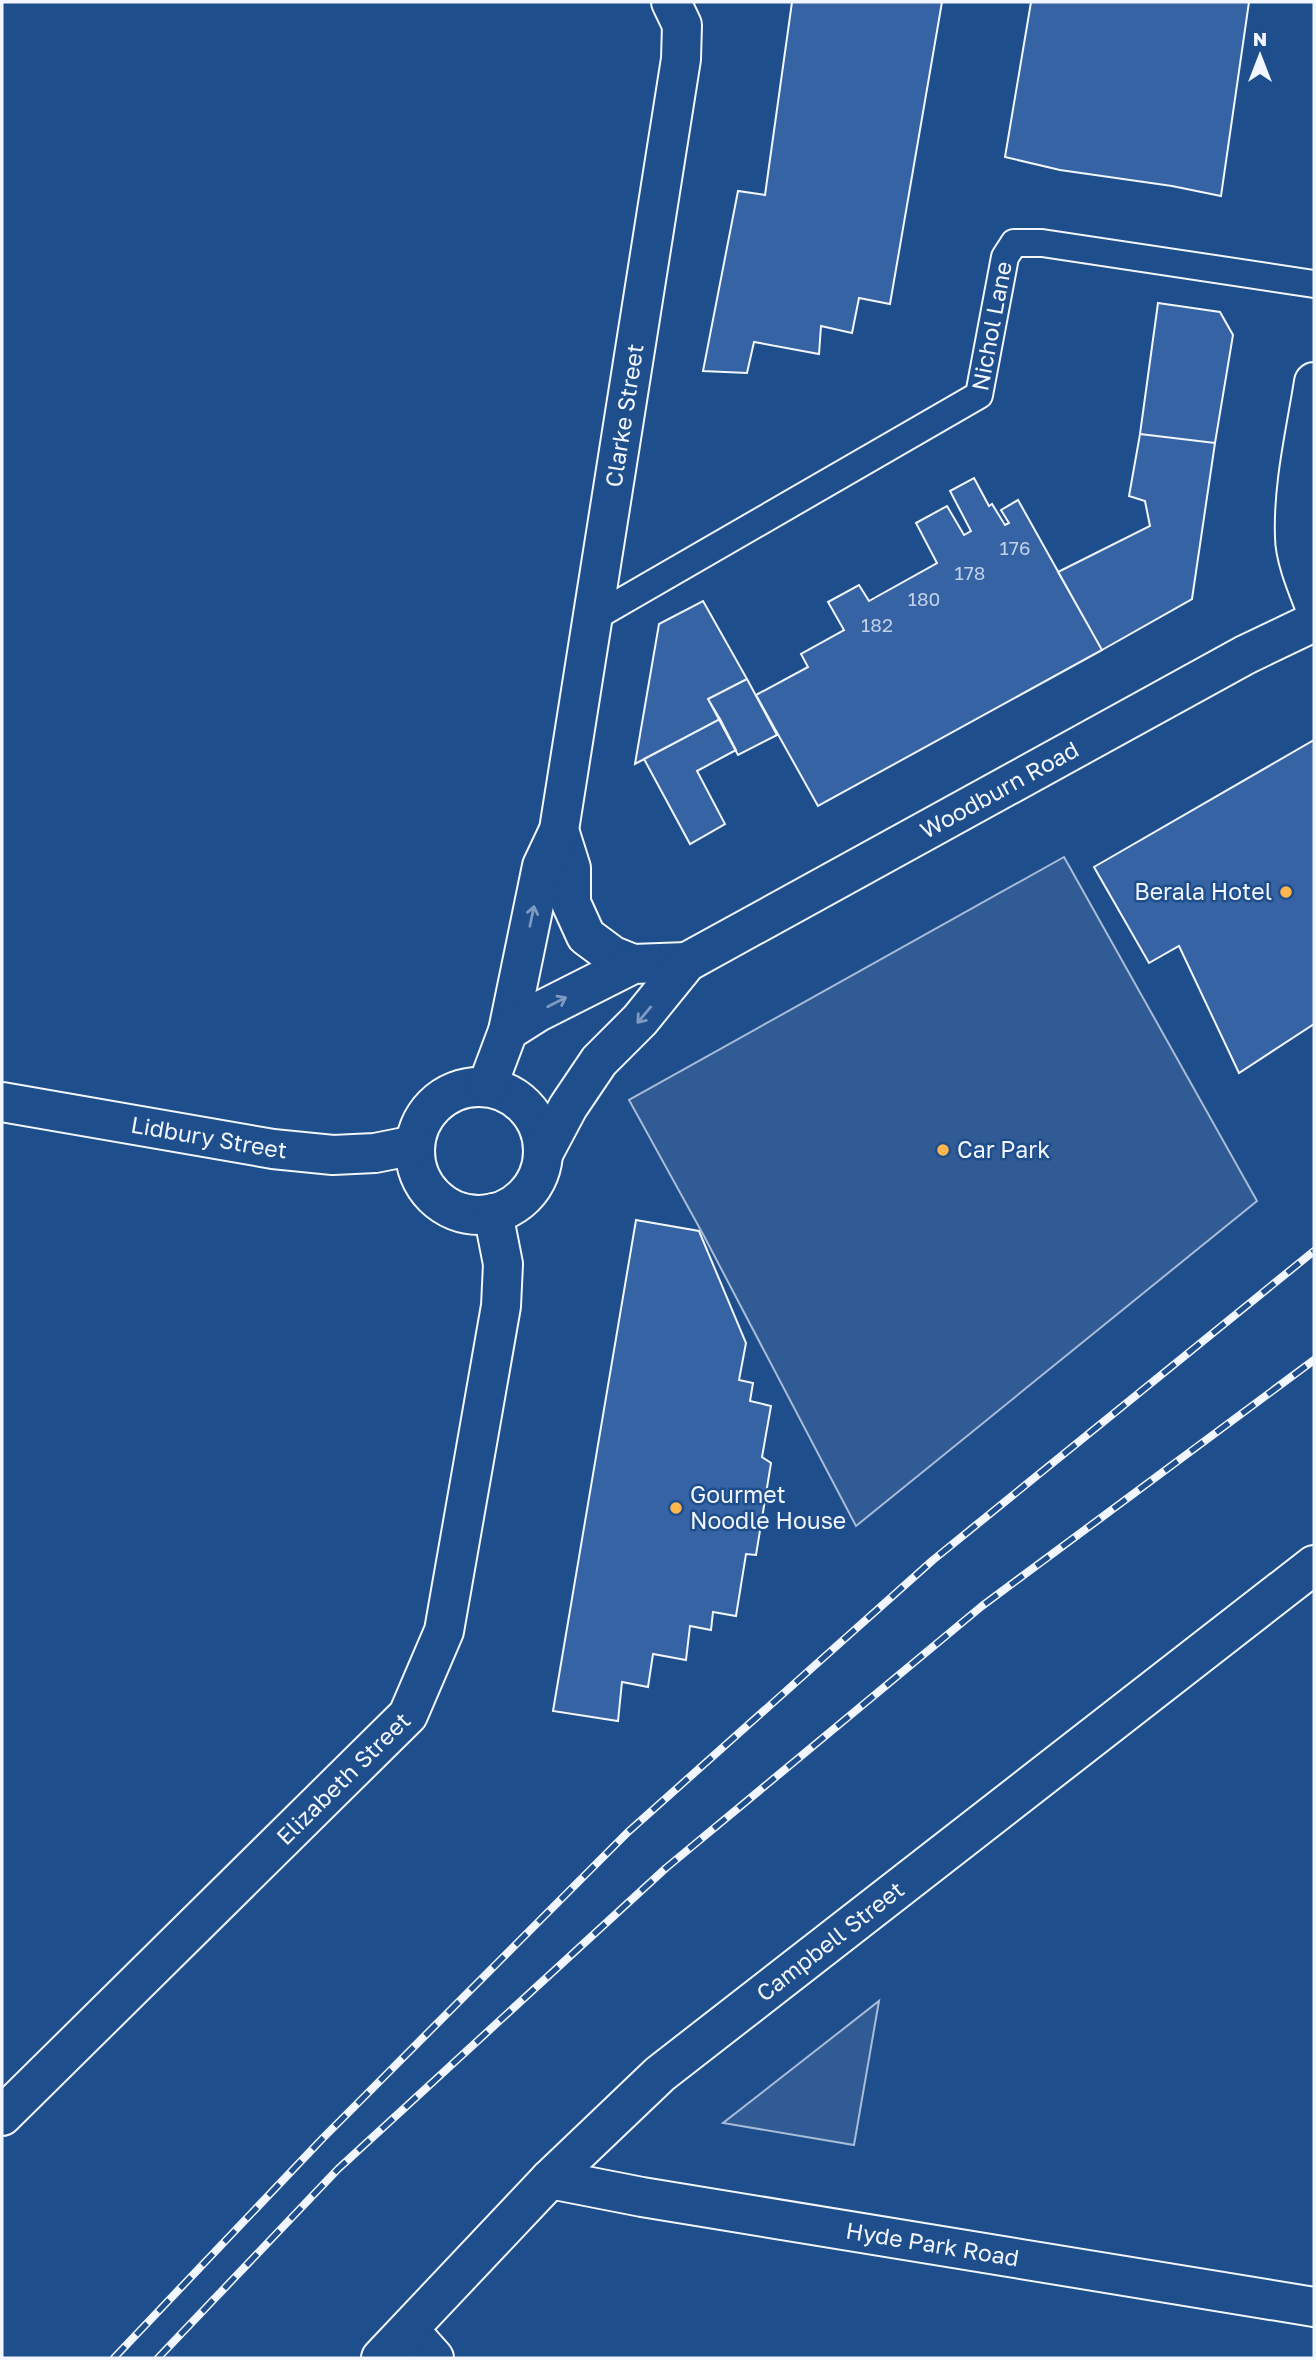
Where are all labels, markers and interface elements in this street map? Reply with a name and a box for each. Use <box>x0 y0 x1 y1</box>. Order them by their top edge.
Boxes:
north arrow <box>1225 21 1295 91</box>
text: N <box>1253 27 1267 50</box>
street label: Nichol Lane <box>965 259 1017 393</box>
street label: Clarke Street <box>598 342 649 489</box>
house number: 176 <box>1000 536 1030 559</box>
house number: 178 <box>955 561 985 584</box>
house number: 180 <box>908 587 940 610</box>
house number: 182 <box>861 613 893 636</box>
street label: Woodburn Road <box>915 734 1083 844</box>
place label: Berala Hotel <box>1134 877 1272 905</box>
marker: Berala Hotel <box>1278 884 1294 900</box>
one-way arrow <box>525 905 539 928</box>
one-way arrow <box>546 995 567 1009</box>
one-way arrow <box>636 1006 652 1024</box>
street label: Lidbury Street <box>129 1110 288 1163</box>
place label: Car Park <box>957 1135 1050 1163</box>
marker: Car Park <box>935 1142 951 1158</box>
place label: Gourmet Noodle House <box>690 1480 846 1534</box>
marker: Gourmet Noodle House <box>668 1500 684 1516</box>
street label: Elizabeth Street <box>270 1706 416 1850</box>
street label: Campbell Street <box>750 1875 909 2007</box>
street label: Hyde Park Road <box>844 2216 1021 2272</box>

